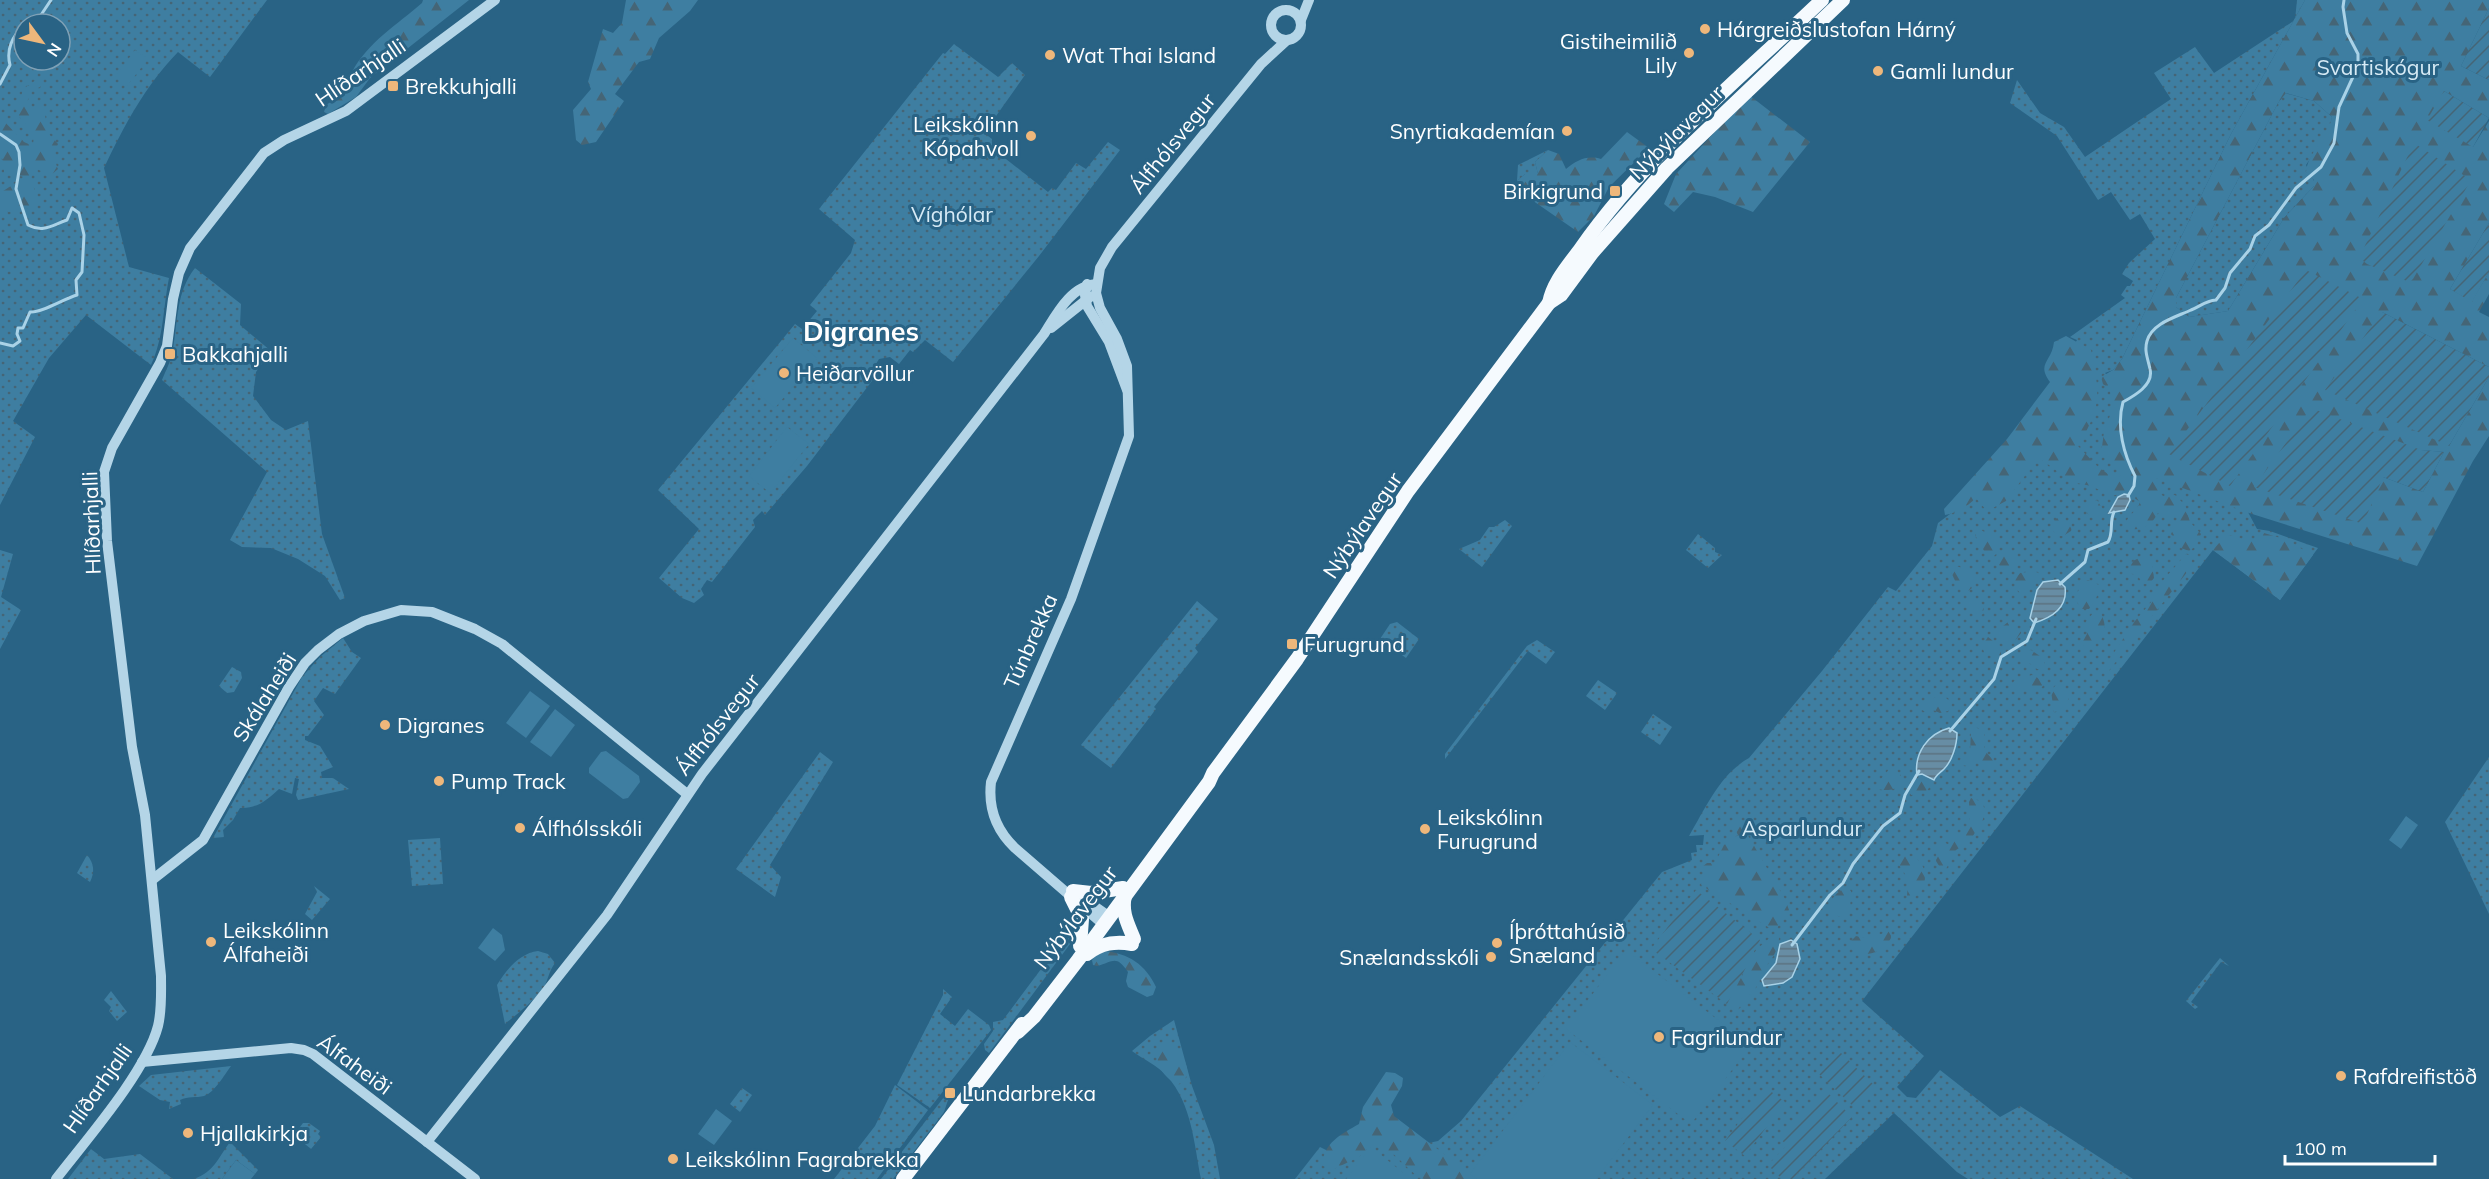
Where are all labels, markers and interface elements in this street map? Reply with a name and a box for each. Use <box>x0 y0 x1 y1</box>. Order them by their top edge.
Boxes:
north arrow <box>12 12 72 72</box>
place label: Hárgreiðslustofan Hárný <box>1717 16 1956 42</box>
marker: Hárgreiðslustofan Hárný <box>1698 22 1712 36</box>
place label: Gistiheimilið Lily <box>1560 28 1677 78</box>
street label: Hlíðarhjalli <box>310 32 410 112</box>
text: N <box>43 40 66 61</box>
place label: Wat Thai Island <box>1062 42 1216 68</box>
marker: Gistiheimilið Lily <box>1682 46 1696 60</box>
marker: Wat Thai Island <box>1043 48 1057 62</box>
park label: Svartiskógur <box>2317 54 2440 80</box>
place label: Gamli lundur <box>1890 58 2014 84</box>
marker: Gamli lundur <box>1871 64 1885 78</box>
place label: Brekkuhjalli <box>405 73 517 99</box>
marker: Brekkuhjalli <box>386 79 400 93</box>
street label: Nýbýlavegur <box>1623 79 1729 185</box>
street label: Álfhólsvegur <box>1124 87 1221 199</box>
place label: Leikskólinn Kópahvoll <box>913 111 1019 161</box>
place label: Snyrtiakademían <box>1390 118 1555 144</box>
marker: Snyrtiakademían <box>1560 124 1574 138</box>
marker: Leikskólinn Kópahvoll <box>1024 129 1038 143</box>
place label: Birkigrund <box>1503 178 1603 204</box>
marker: Birkigrund <box>1608 184 1622 198</box>
park label: Víghólar <box>911 201 993 227</box>
district label: Digranes <box>803 314 919 348</box>
place label: Bakkahjalli <box>182 341 288 367</box>
marker: Bakkahjalli <box>163 347 177 361</box>
place label: Heiðarvöllur <box>796 360 915 386</box>
marker: Heiðarvöllur <box>777 366 791 380</box>
street label: Nýbýlavegur <box>1317 467 1407 583</box>
street label: Hlíðarhjalli <box>76 471 106 575</box>
street label: Túnbrekka <box>998 589 1062 693</box>
place label: Furugrund <box>1304 631 1405 657</box>
marker: Furugrund <box>1285 637 1299 651</box>
street label: Skálaheiði <box>227 648 301 746</box>
street label: Álfhólsvegur <box>669 668 765 780</box>
place label: Digranes <box>397 712 485 738</box>
marker: Digranes <box>378 718 392 732</box>
place label: Pump Track <box>451 768 566 794</box>
marker: Pump Track <box>432 774 446 788</box>
place label: Leikskólinn Furugrund <box>1437 804 1543 854</box>
place label: Álfhólsskóli <box>532 815 642 841</box>
park label: Asparlundur <box>1742 815 1863 841</box>
marker: Álfhólsskóli <box>513 821 527 835</box>
marker: Leikskólinn Furugrund <box>1418 822 1432 836</box>
street label: Nýbýlavegur <box>1028 860 1123 974</box>
place label: Leikskólinn Álfaheiði <box>223 917 329 967</box>
place label: Íþróttahúsið Snæland <box>1509 918 1625 968</box>
marker: Leikskólinn Álfaheiði <box>204 935 218 949</box>
marker: Íþróttahúsið Snæland <box>1490 936 1504 950</box>
place label: Snælandsskóli <box>1339 944 1479 970</box>
marker: Snælandsskóli <box>1484 950 1498 964</box>
place label: Fagrilundur <box>1671 1024 1782 1050</box>
street label: Álfaheiði <box>313 1028 397 1100</box>
marker: Fagrilundur <box>1652 1030 1666 1044</box>
street label: Hlíðarhjalli <box>57 1038 137 1138</box>
place label: Rafdreifistöð <box>2353 1063 2477 1089</box>
marker: Rafdreifistöð <box>2334 1069 2348 1083</box>
place label: Lundarbrekka <box>962 1080 1096 1106</box>
marker: Lundarbrekka <box>943 1086 957 1100</box>
place label: Hjallakirkja <box>200 1120 308 1146</box>
marker: Hjallakirkja <box>181 1126 195 1140</box>
scale bar <box>2285 1128 2435 1166</box>
text: 100 m <box>2294 1137 2347 1160</box>
place label: Leikskólinn Fagrabrekka <box>685 1146 919 1172</box>
marker: Leikskólinn Fagrabrekka <box>666 1152 680 1166</box>

